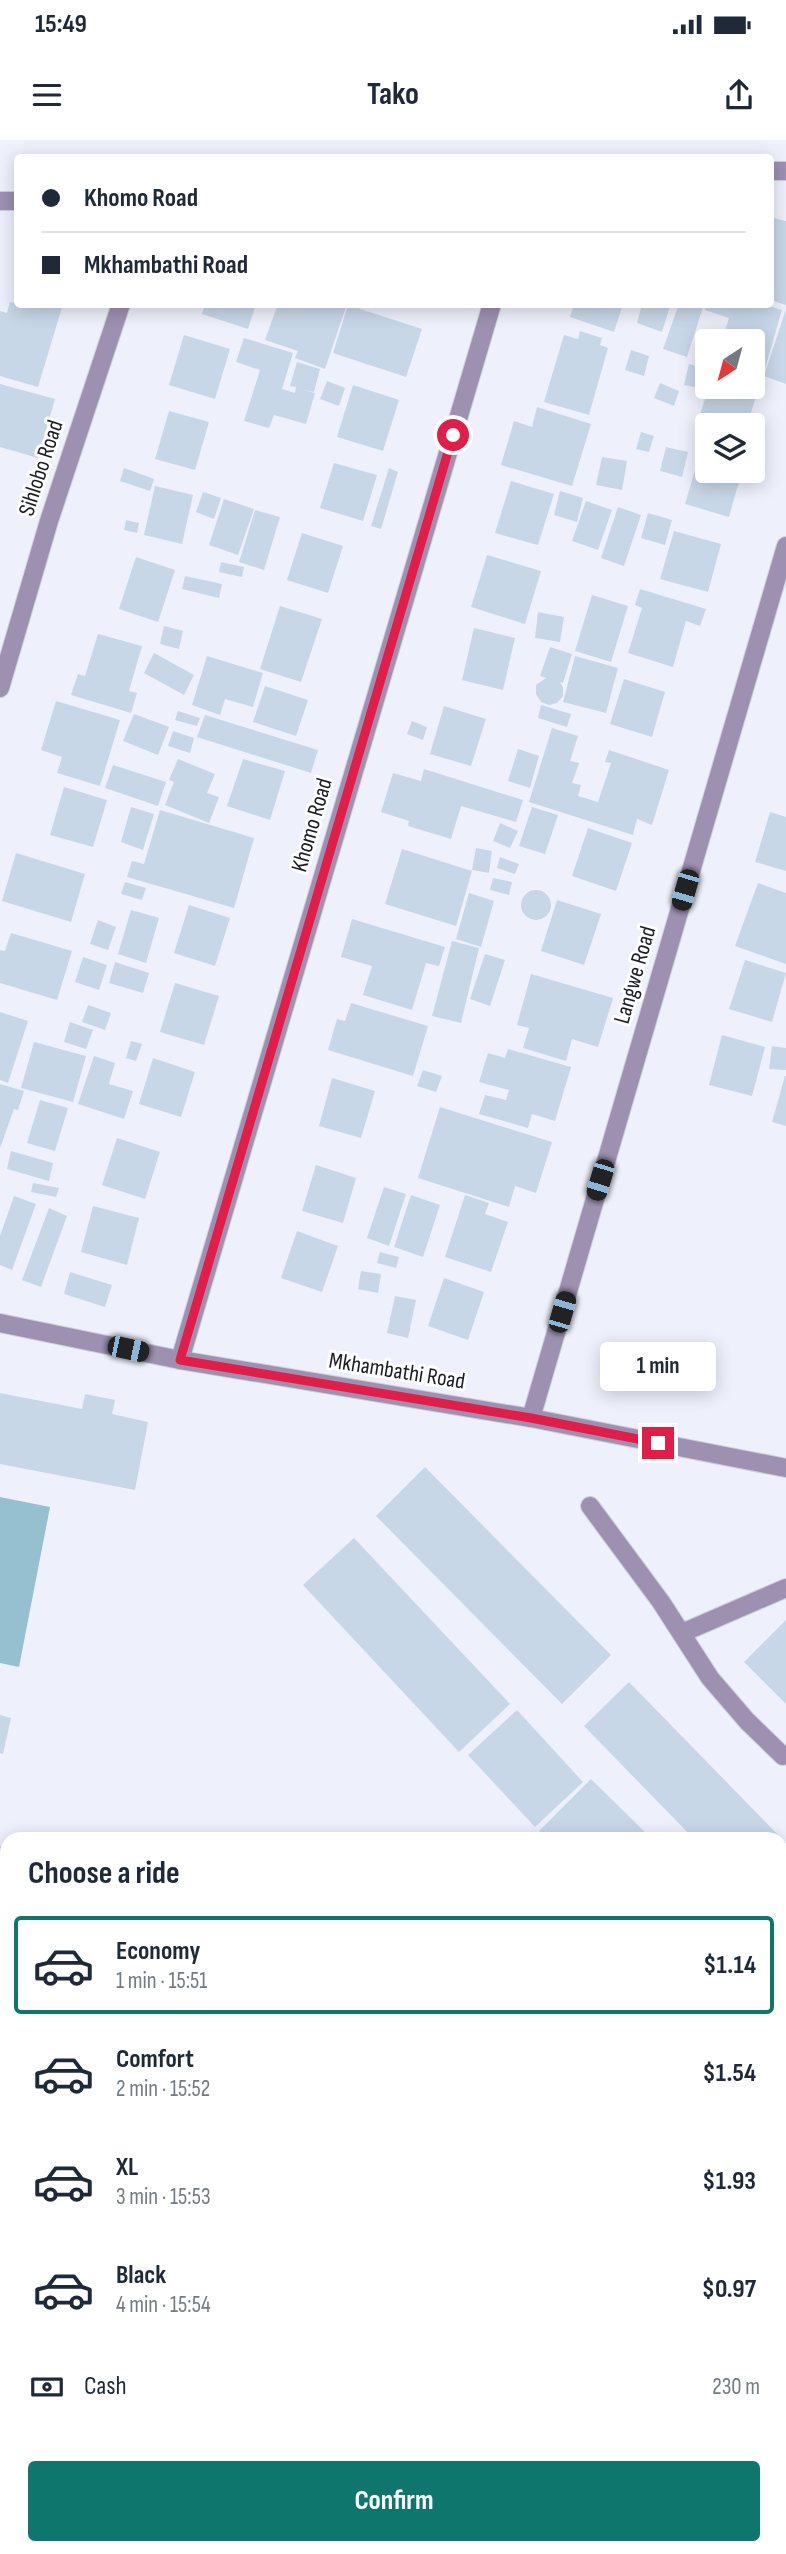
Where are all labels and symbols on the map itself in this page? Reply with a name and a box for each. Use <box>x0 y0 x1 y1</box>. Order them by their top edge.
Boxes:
north arrow <box>695 329 765 399</box>
street label: Sihlobo Road <box>12 417 70 519</box>
route start <box>437 419 469 451</box>
street label: Khomo Road <box>285 775 339 875</box>
car <box>670 867 701 913</box>
street label: Langwe Road <box>608 923 662 1027</box>
car <box>584 1157 617 1203</box>
car <box>547 1289 578 1335</box>
car <box>106 1334 151 1364</box>
callout: 1 min <box>600 1342 716 1390</box>
street label: Mkhambathi Road <box>327 1346 467 1396</box>
route end <box>642 1427 674 1459</box>

